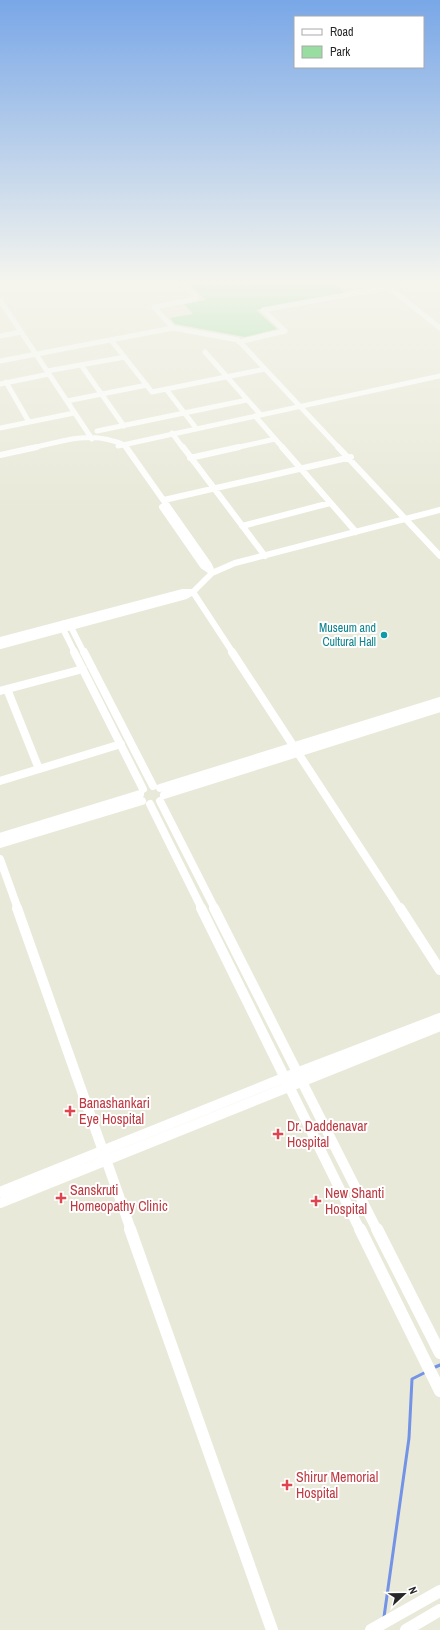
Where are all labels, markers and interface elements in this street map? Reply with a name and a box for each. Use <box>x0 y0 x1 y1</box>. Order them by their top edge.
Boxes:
legend <box>294 16 424 68</box>
text: Road <box>330 24 354 40</box>
text: Park <box>330 44 350 60</box>
place label: Museum and Cultural Hall <box>319 620 376 650</box>
marker: Museum and Cultural Hall <box>379 630 389 640</box>
place label: Banashankari Eye Hospital <box>79 1094 150 1128</box>
marker: Banashankari Eye Hospital <box>64 1105 76 1117</box>
place label: Dr. Daddenavar Hospital <box>287 1117 368 1151</box>
marker: Dr. Daddenavar Hospital <box>272 1128 284 1140</box>
place label: Sanskruti Homeopathy Clinic <box>70 1181 168 1215</box>
place label: New Shanti Hospital <box>325 1184 384 1218</box>
marker: Sanskruti Homeopathy Clinic <box>55 1192 67 1204</box>
marker: New Shanti Hospital <box>310 1195 322 1207</box>
place label: Shirur Memorial Hospital <box>296 1468 378 1502</box>
marker: Shirur Memorial Hospital <box>281 1479 293 1491</box>
north arrow <box>384 1574 424 1614</box>
text: N <box>406 1585 421 1596</box>

